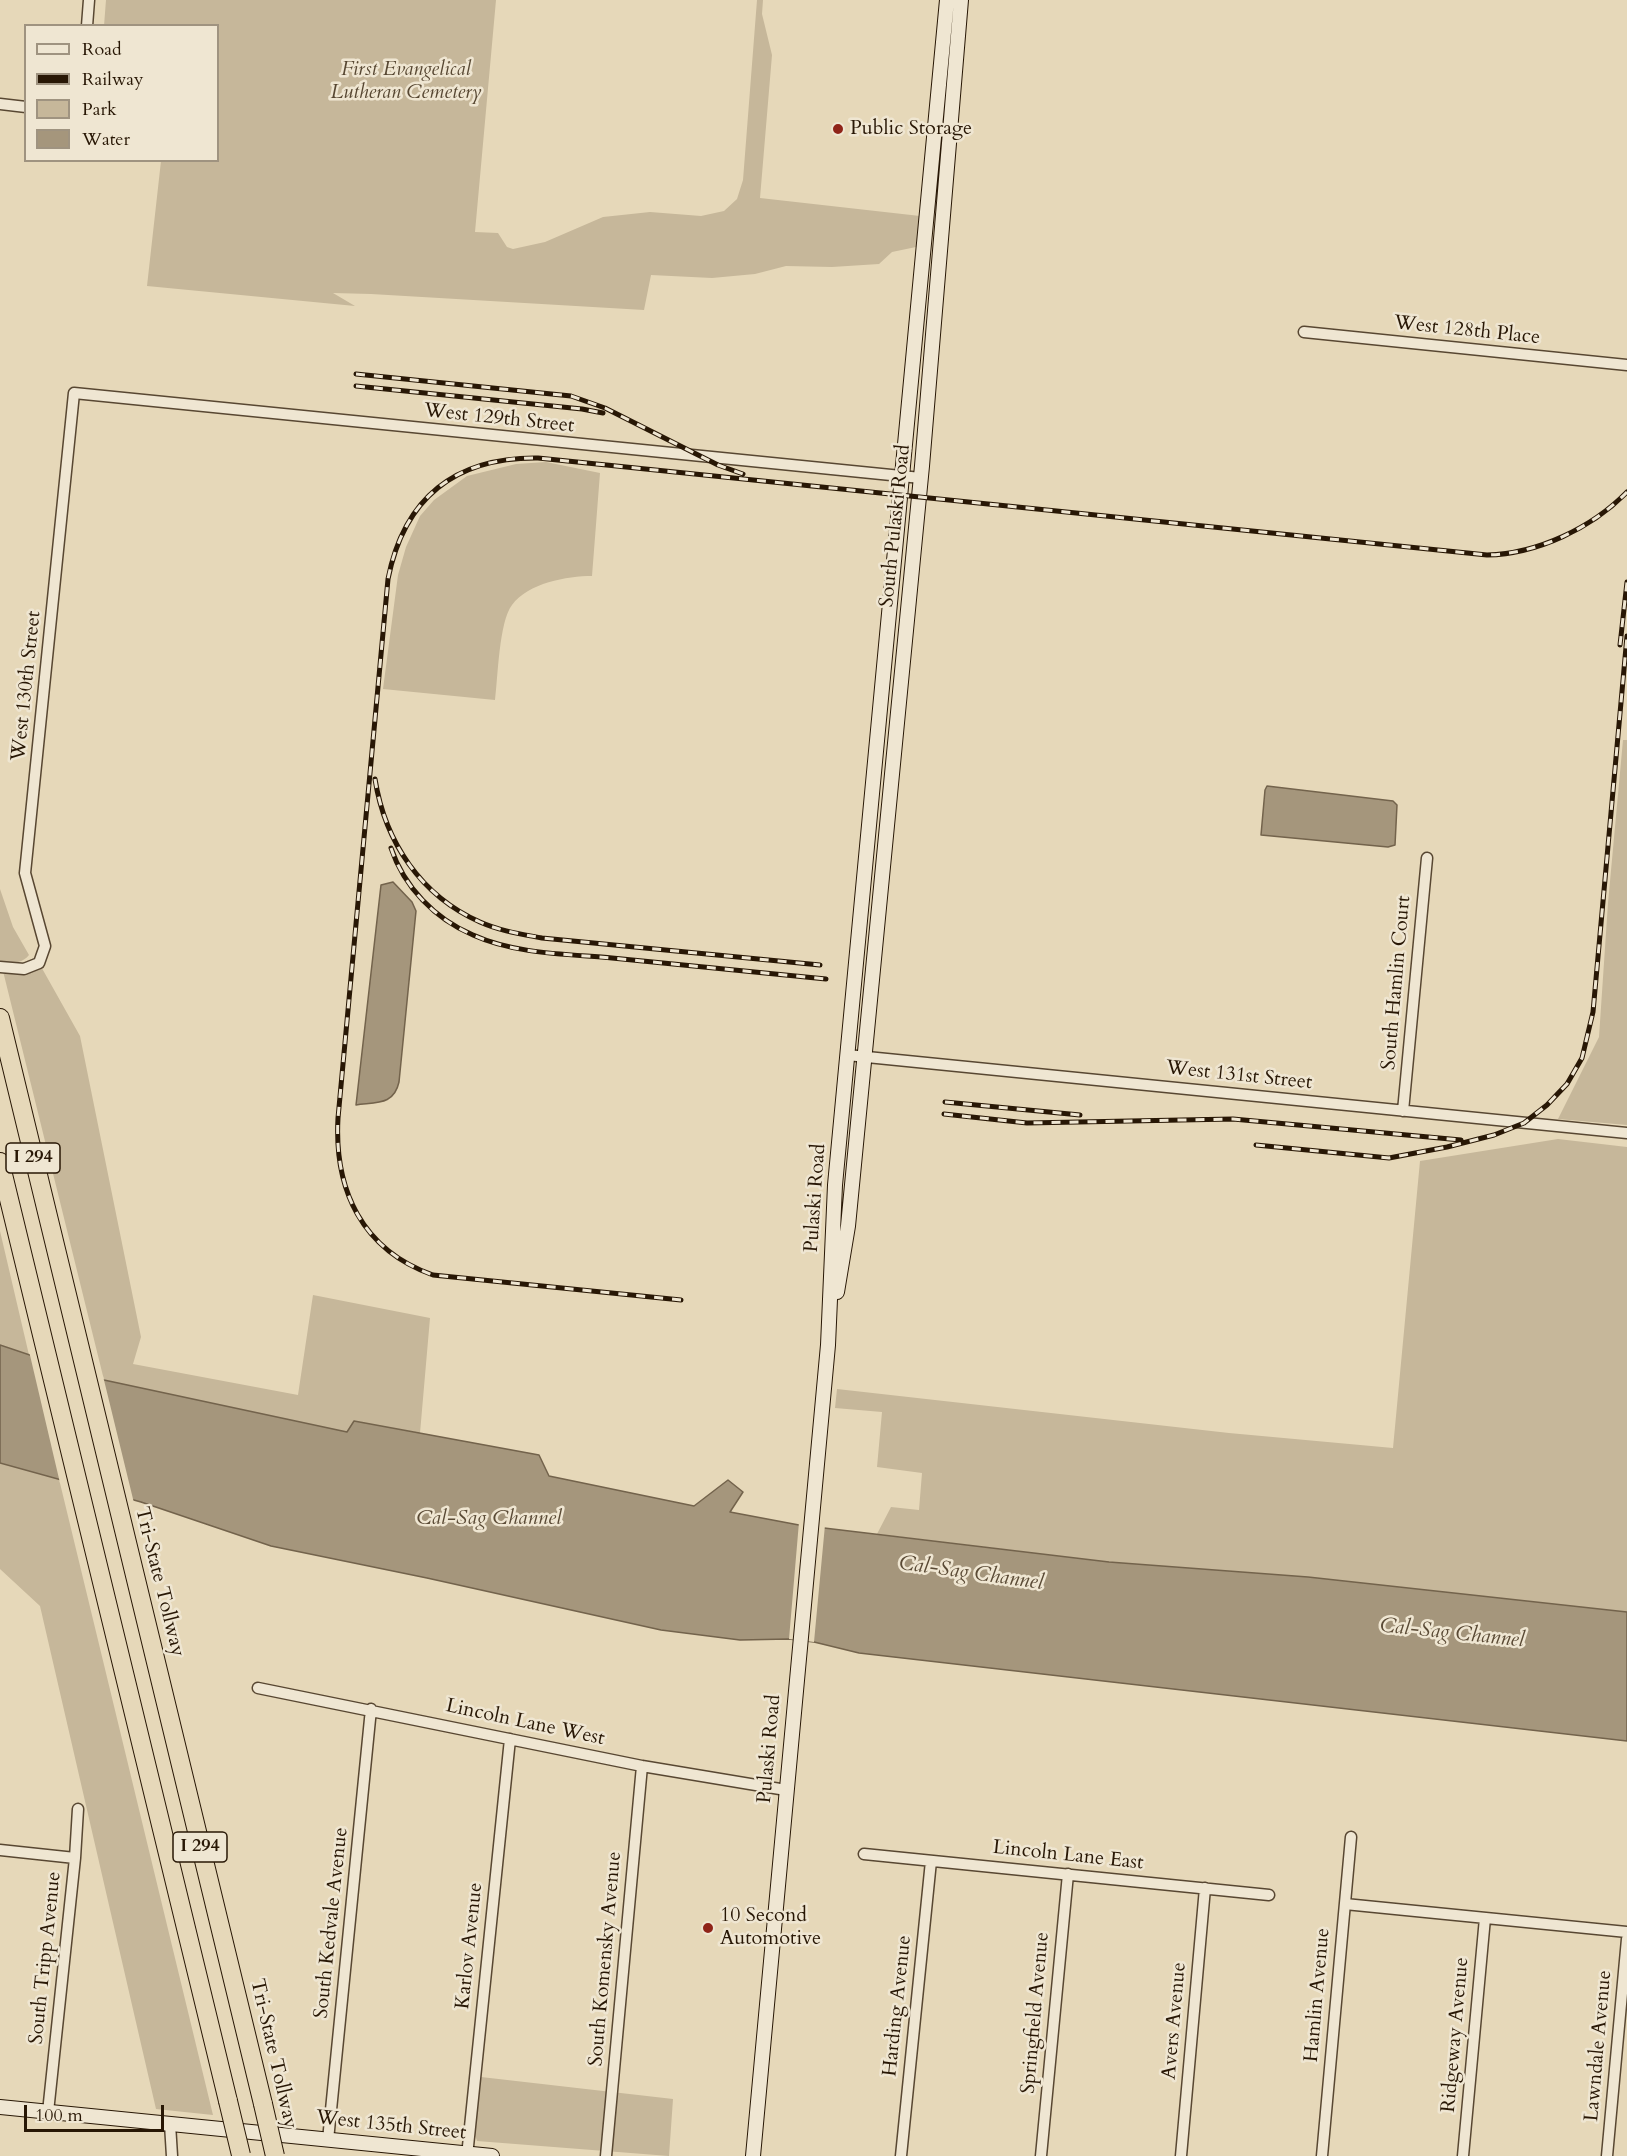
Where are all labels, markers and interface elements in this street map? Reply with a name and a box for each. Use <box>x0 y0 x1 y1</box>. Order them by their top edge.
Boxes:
legend <box>24 24 219 162</box>
text: Road <box>82 37 122 62</box>
park label: First Evangelical Lutheran Cemetery <box>331 58 481 105</box>
text: Railway <box>82 67 144 92</box>
text: Park <box>82 97 117 122</box>
place label: Public Storage <box>850 117 972 141</box>
marker: Public Storage <box>831 122 845 136</box>
text: Water <box>82 127 130 152</box>
street label: West 128th Place <box>1393 311 1541 351</box>
street label: West 129th Street <box>423 399 575 439</box>
street label: South Pulaski Road <box>876 444 916 608</box>
street label: West 130th Street <box>7 610 47 762</box>
street label: South Hamlin Court <box>1377 895 1417 1071</box>
street label: West 131st Street <box>1165 1056 1313 1096</box>
road number: I 294 <box>6 1143 60 1173</box>
street label: Pulaski Road <box>800 1143 832 1253</box>
street label: Tri-State Tollway <box>129 1505 189 1659</box>
water label: Cal-Sag Channel <box>416 1506 562 1532</box>
water label: Cal-Sag Channel <box>897 1551 1045 1597</box>
water label: Cal-Sag Channel <box>1378 1614 1526 1654</box>
street label: Lincoln Lane West <box>443 1694 607 1752</box>
street label: Pulaski Road <box>753 1694 787 1804</box>
street label: South Kedvale Avenue <box>310 1826 354 2020</box>
road number: I 294 <box>173 1832 227 1862</box>
street label: Lincoln Lane East <box>991 1836 1145 1876</box>
street label: South Komensky Avenue <box>585 1851 627 2067</box>
street label: South Tripp Avenue <box>25 1870 67 2046</box>
street label: Karlov Avenue <box>451 1882 489 2010</box>
place label: 10 Second Automotive <box>720 1904 821 1951</box>
marker: 10 Second Automotive <box>701 1921 715 1935</box>
street label: Hamlin Avenue <box>1300 1927 1336 2063</box>
street label: Springfield Avenue <box>1017 1931 1055 2095</box>
street label: Harding Avenue <box>879 1934 917 2078</box>
street label: Ridgeway Avenue <box>1437 1956 1475 2114</box>
street label: Avers Avenue <box>1158 1961 1192 2081</box>
street label: Lawndale Avenue <box>1580 1969 1618 2123</box>
street label: Tri-State Tollway <box>244 1977 302 2131</box>
scale bar <box>27 2093 166 2131</box>
text: 100 m <box>35 2103 83 2128</box>
street label: West 135th Street <box>315 2106 467 2146</box>

